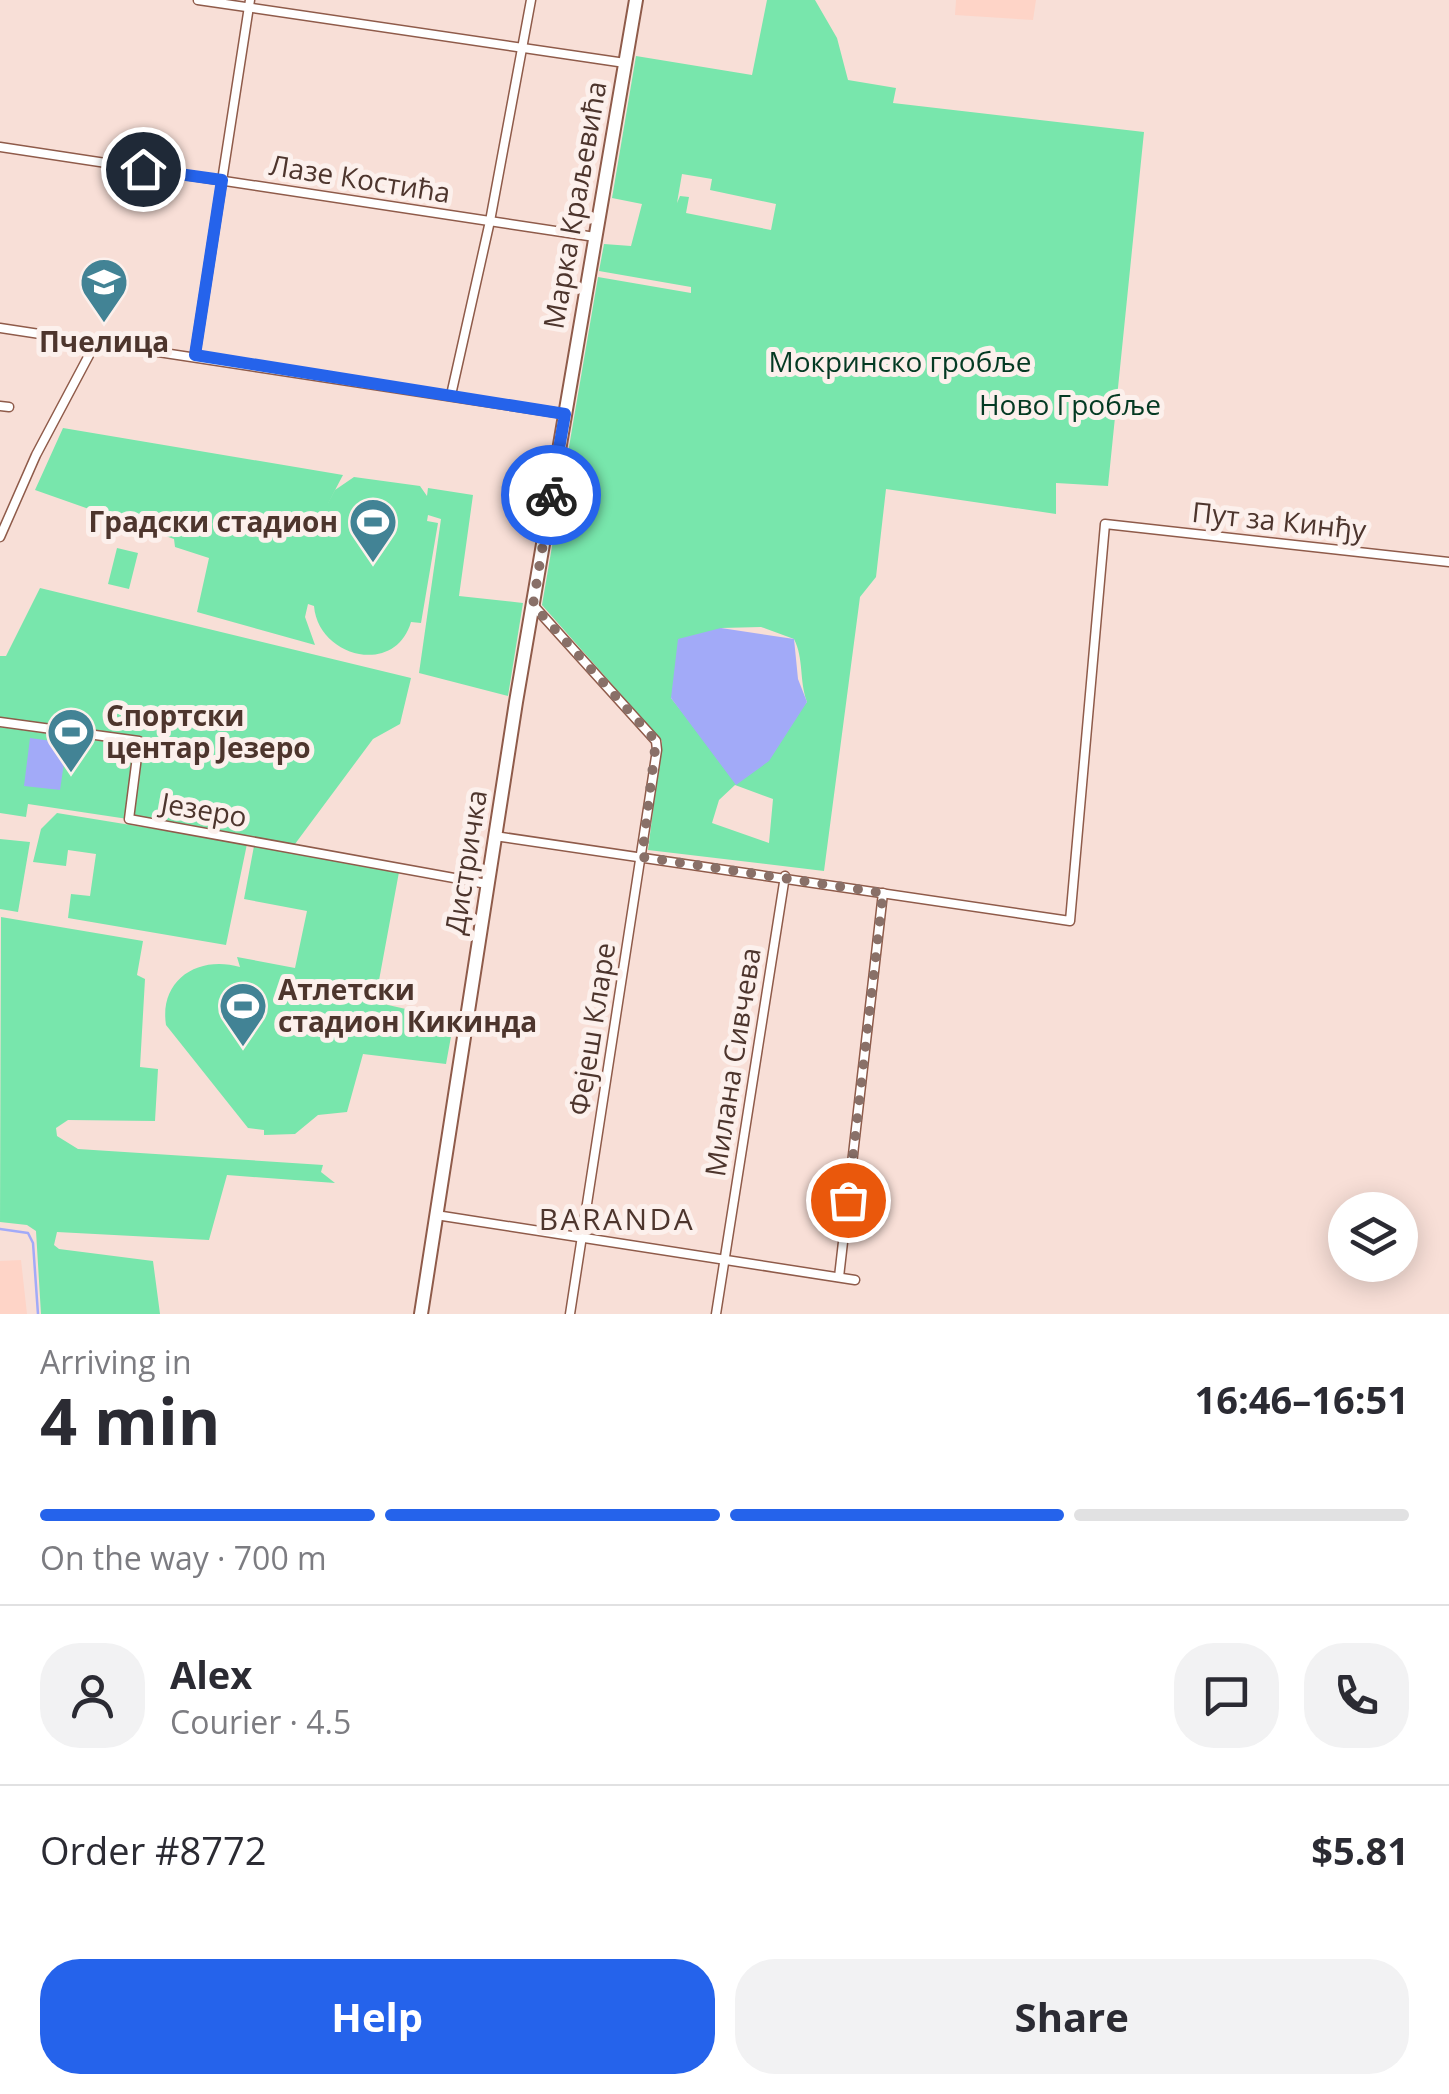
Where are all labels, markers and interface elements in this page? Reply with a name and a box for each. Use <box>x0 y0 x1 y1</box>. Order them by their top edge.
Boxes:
street label: Марка Краљевића <box>534 78 615 332</box>
pin <box>101 127 186 212</box>
icon: home <box>116 142 171 197</box>
street label: Лазе Костића <box>267 145 453 211</box>
school or university icon: Пчелица <box>78 256 130 324</box>
place label: Пчелица <box>39 322 169 360</box>
park label: Мокринско гробље <box>768 342 1032 380</box>
park label: Ново Гробље <box>979 385 1161 423</box>
courier <box>501 445 601 545</box>
icon: bike <box>524 468 579 523</box>
street label: Пут за Кинђу <box>1190 492 1369 548</box>
sports icon: Градски стадион <box>347 496 399 564</box>
place label: Градски стадион <box>88 502 338 540</box>
place label: Спортски центар Језеро <box>106 696 311 766</box>
sports icon: Спортски центар Језеро <box>45 706 97 774</box>
street label: Језеро <box>155 782 250 835</box>
street label: Дистричка <box>435 787 495 937</box>
street label: Фејеш Кларе <box>559 940 623 1118</box>
street label: Милана Сивчева <box>695 945 769 1179</box>
place label: Атлетски стадион Кикинда <box>278 970 537 1040</box>
sports icon: Атлетски стадион Кикинда <box>217 980 269 1048</box>
pin <box>806 1158 891 1243</box>
icon: bag <box>821 1173 876 1228</box>
map controls <box>1328 1192 1418 1282</box>
button: layers <box>1328 1192 1418 1282</box>
district label: BARANDA <box>539 1198 695 1239</box>
text: Arriving in <box>40 1340 192 1383</box>
text: 16:46–16:51 <box>1195 1373 1409 1425</box>
text: 4 min <box>40 1376 220 1464</box>
text: On the way · 700 m <box>40 1536 327 1579</box>
button: person <box>40 1643 145 1748</box>
button: chat <box>1174 1643 1279 1748</box>
button: phone <box>1304 1643 1409 1748</box>
text: Alex <box>170 1648 252 1700</box>
text: Courier · 4.5 <box>170 1700 351 1743</box>
text: Order #8772 <box>40 1824 267 1876</box>
text: $5.81 <box>1311 1824 1409 1876</box>
button: Help <box>40 1959 715 2074</box>
button: Share <box>735 1959 1409 2074</box>

